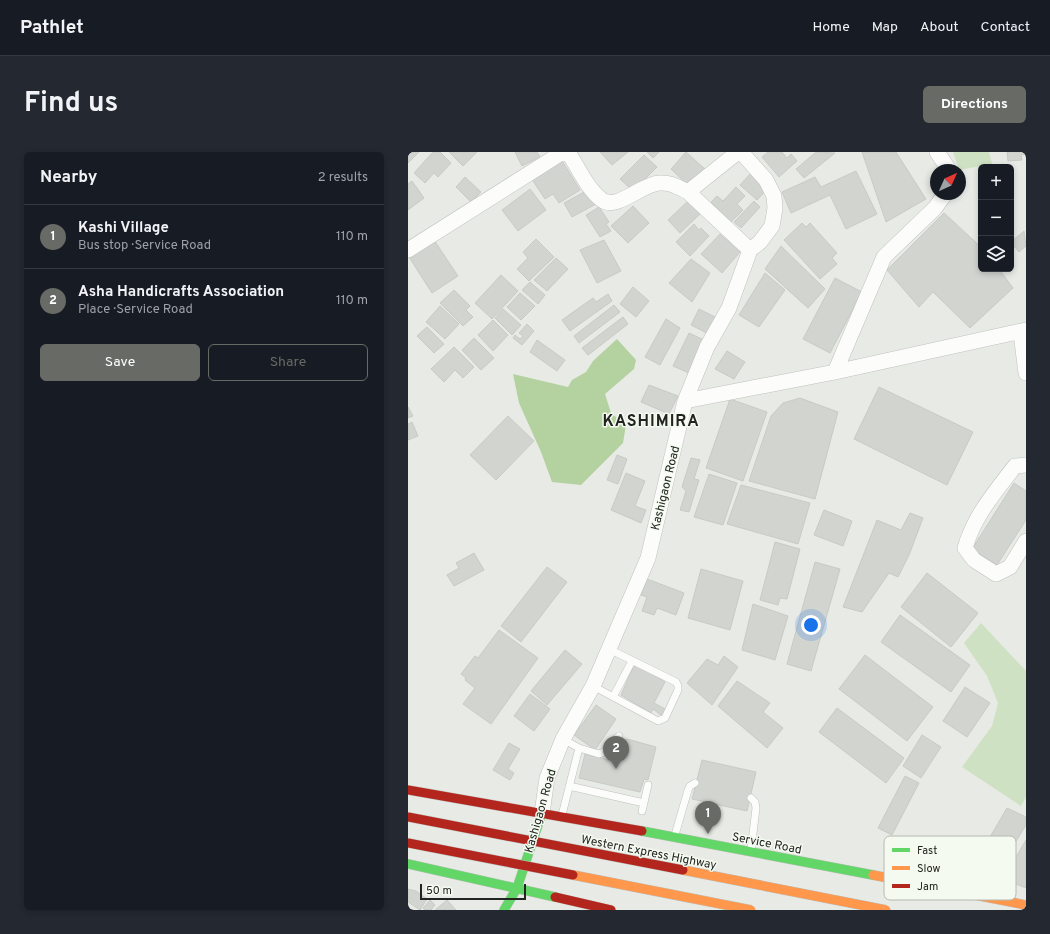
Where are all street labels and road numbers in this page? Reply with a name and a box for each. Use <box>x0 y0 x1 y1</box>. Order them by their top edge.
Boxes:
street label: Kashigaon Road <box>648 444 684 532</box>
street label: Kashigaon Road <box>521 767 561 855</box>
street label: Service Road <box>731 829 803 859</box>
street label: Western Express Highway <box>580 832 718 874</box>

